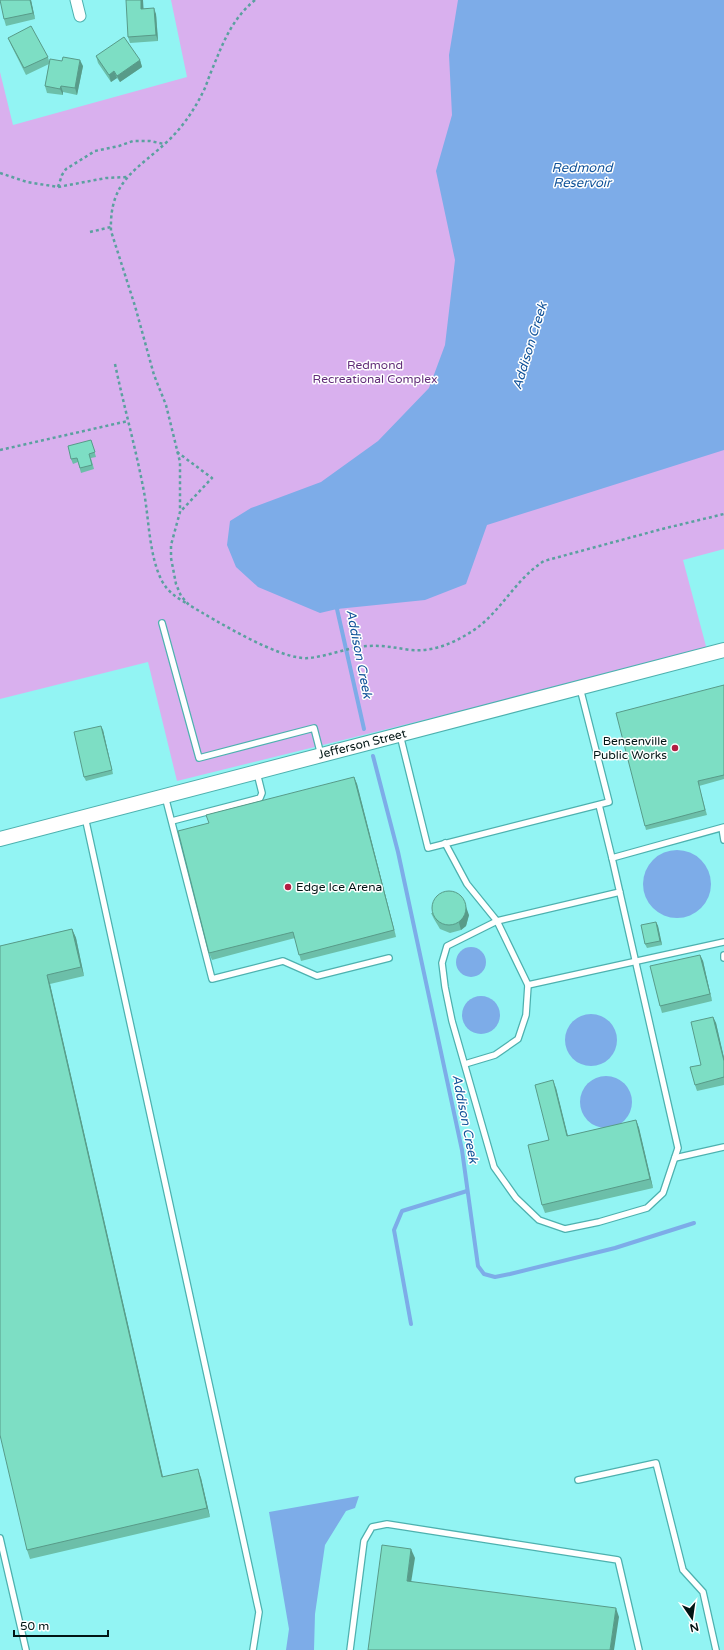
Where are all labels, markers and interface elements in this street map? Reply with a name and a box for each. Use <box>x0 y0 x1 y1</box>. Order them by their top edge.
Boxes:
water label: Redmond Reservoir <box>552 160 614 191</box>
water label: Addison Creek <box>509 300 551 391</box>
park label: Redmond Recreational Complex <box>313 358 437 386</box>
water label: Addison Creek <box>343 608 376 701</box>
street label: Jefferson Street <box>316 726 408 762</box>
place label: Bensenville Public Works <box>593 734 667 762</box>
marker: Bensenville Public Works <box>670 743 680 753</box>
place label: Edge Ice Arena <box>296 880 382 894</box>
marker: Edge Ice Arena <box>283 882 293 892</box>
water label: Addison Creek <box>449 1073 482 1166</box>
north arrow <box>672 1598 712 1638</box>
scale bar <box>14 1612 108 1638</box>
text: 50 m <box>20 1619 49 1633</box>
text: N <box>688 1620 700 1635</box>

